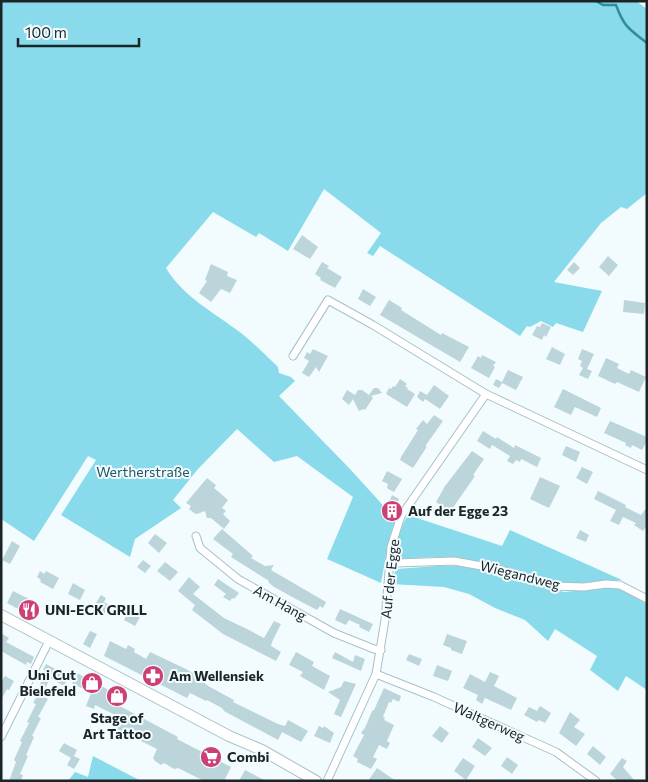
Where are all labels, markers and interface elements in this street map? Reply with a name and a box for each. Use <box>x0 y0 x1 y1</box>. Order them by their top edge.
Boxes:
scale bar <box>18 15 139 47</box>
text: 100 m <box>25 23 67 41</box>
park label: Wertherstraße <box>96 463 190 480</box>
building icon: Auf der Egge 23 <box>380 499 404 523</box>
place label: Auf der Egge 23 <box>408 502 508 519</box>
street label: Auf der Egge <box>377 538 402 620</box>
street label: Wiegandweg <box>478 556 562 593</box>
street label: Am Hang <box>251 581 310 624</box>
restaurant icon: UNI-ECK GRILL <box>17 598 41 622</box>
place label: UNI-ECK GRILL <box>45 601 147 618</box>
pharmacy icon: Am Wellensiek <box>141 664 165 688</box>
place label: Uni Cut Bielefeld <box>19 666 76 699</box>
place label: Am Wellensiek <box>169 667 264 684</box>
shop icon: Uni Cut Bielefeld <box>80 671 104 695</box>
shop icon: Stage of Art Tattoo <box>105 684 129 708</box>
street label: Waltgerweg <box>451 698 528 745</box>
place label: Stage of Art Tattoo <box>83 709 151 742</box>
supermarket icon: Combi <box>199 745 223 769</box>
place label: Combi <box>227 748 269 765</box>

